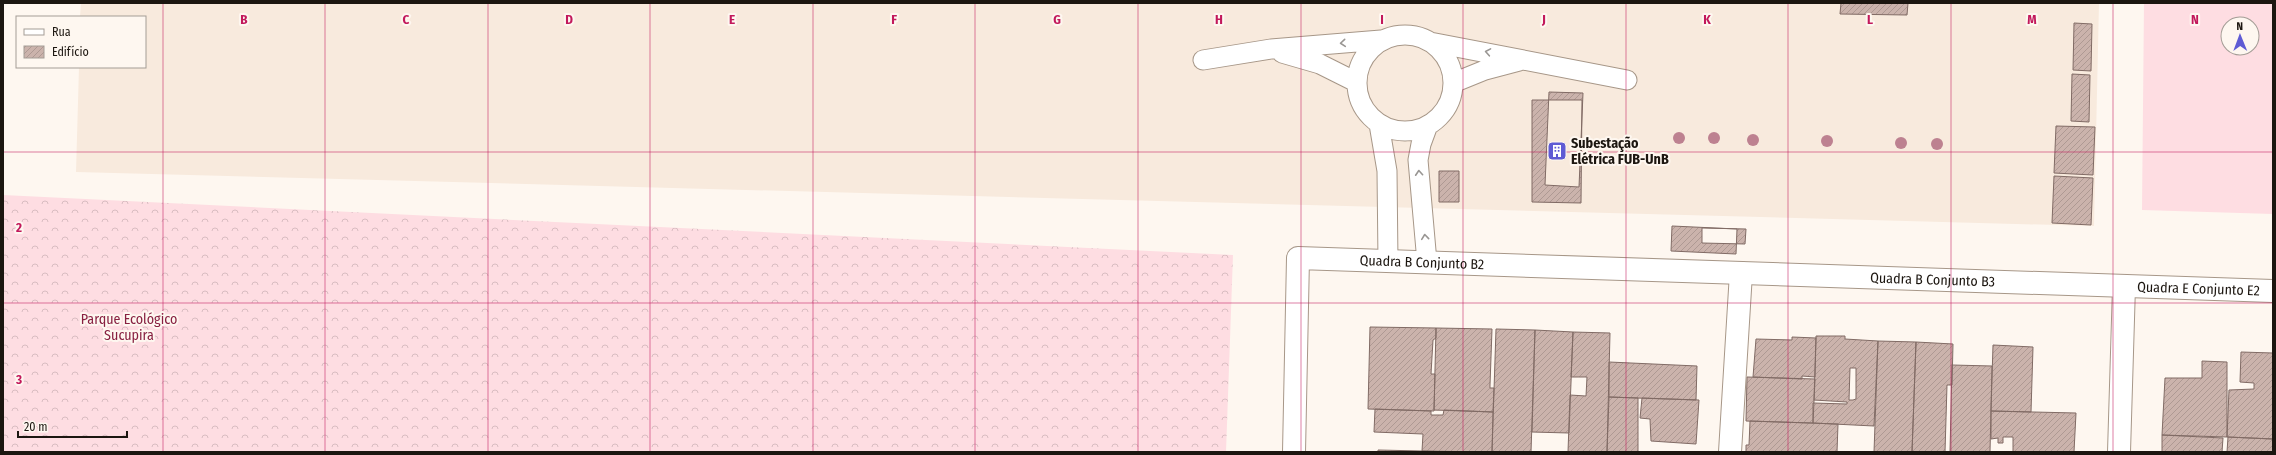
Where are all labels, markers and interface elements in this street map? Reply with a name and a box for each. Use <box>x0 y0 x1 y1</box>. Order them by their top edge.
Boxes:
text: B <box>240 12 248 27</box>
text: C <box>403 12 410 27</box>
text: D <box>565 12 573 27</box>
text: E <box>729 12 735 27</box>
text: F <box>891 12 897 27</box>
text: G <box>1053 12 1061 27</box>
text: H <box>1215 12 1223 27</box>
text: I <box>1380 12 1384 27</box>
text: J <box>1541 12 1546 27</box>
text: K <box>1703 12 1711 27</box>
text: L <box>1867 12 1873 27</box>
text: M <box>2027 12 2037 27</box>
text: N <box>2191 12 2199 27</box>
legend <box>16 16 146 68</box>
north arrow <box>2220 16 2260 56</box>
text: N <box>2236 20 2243 33</box>
text: Rua <box>52 25 71 39</box>
one-way arrow <box>1340 39 1346 48</box>
text: Edifício <box>52 45 89 59</box>
one-way arrow <box>1485 49 1491 57</box>
place label: Subestação Elétrica FUB-UnB <box>1571 135 1669 168</box>
building icon: Subestação Elétrica FUB-UnB <box>1546 140 1568 162</box>
one-way arrow <box>1414 170 1423 176</box>
text: 2 <box>15 220 22 235</box>
one-way arrow <box>1420 234 1429 240</box>
street label: Quadra B Conjunto B2 <box>1359 252 1484 273</box>
street label: Quadra B Conjunto B3 <box>1870 269 1995 290</box>
street label: Quadra E Conjunto E2 <box>2137 278 2260 299</box>
park label: Parque Ecológico Sucupira <box>81 311 177 344</box>
text: 3 <box>15 372 22 387</box>
scale bar <box>18 413 127 439</box>
text: 20 m <box>24 420 48 434</box>

